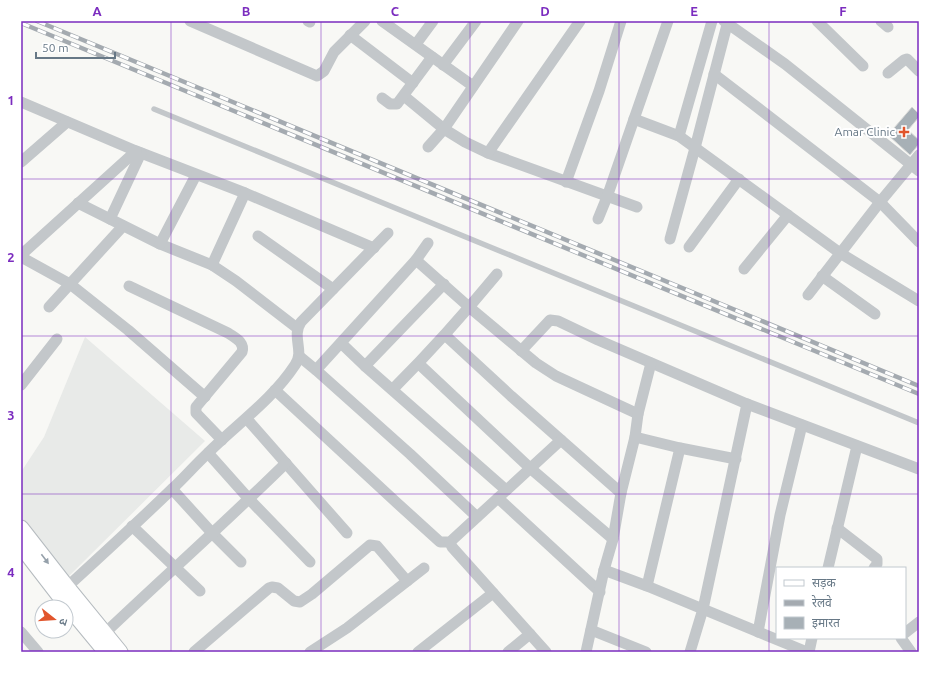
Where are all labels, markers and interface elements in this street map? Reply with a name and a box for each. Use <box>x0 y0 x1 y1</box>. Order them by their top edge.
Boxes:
text: A <box>92 4 102 18</box>
text: B <box>242 4 251 18</box>
text: C <box>391 4 400 18</box>
text: D <box>540 4 550 18</box>
text: E <box>690 4 698 18</box>
text: F <box>839 4 847 18</box>
scale bar <box>36 34 115 60</box>
text: 50 m <box>42 41 69 54</box>
text: 1 <box>7 93 15 107</box>
place label: Amar Clinic <box>835 125 895 138</box>
marker: Amar Clinic <box>898 126 910 138</box>
text: 2 <box>7 250 15 264</box>
text: 3 <box>7 408 15 422</box>
one-way arrow <box>41 554 49 564</box>
text: 4 <box>7 565 15 579</box>
legend <box>776 567 906 639</box>
text: सड़क <box>812 576 837 590</box>
text: रेलवे <box>812 595 832 609</box>
north arrow <box>34 599 74 639</box>
text: इमारत <box>812 616 841 630</box>
text: उ <box>57 617 70 627</box>

